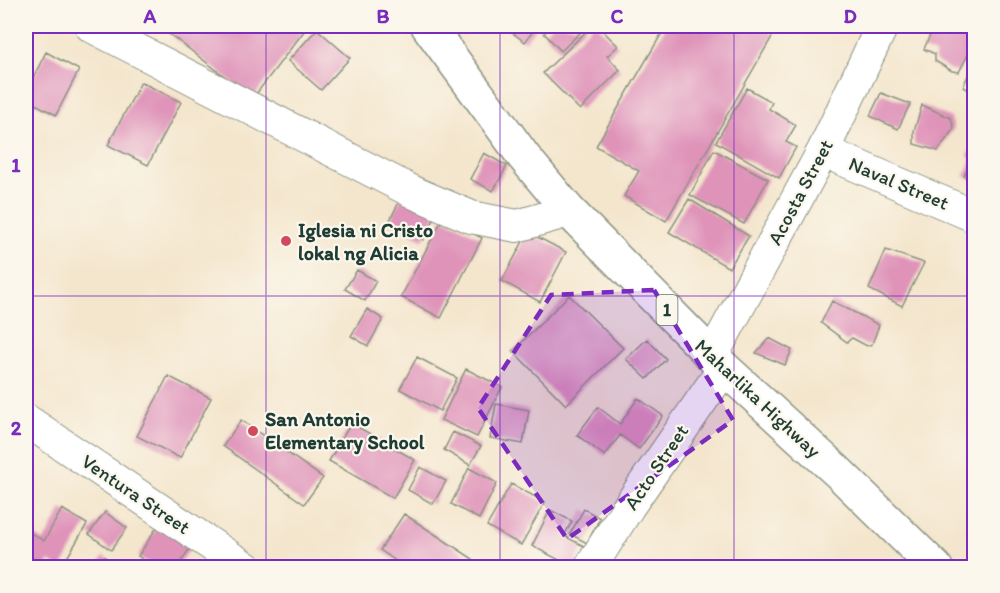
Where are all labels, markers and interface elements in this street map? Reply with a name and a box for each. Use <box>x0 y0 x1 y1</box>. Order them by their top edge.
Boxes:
text: A <box>143 4 157 28</box>
text: B <box>377 4 390 28</box>
text: C <box>611 4 624 28</box>
text: D <box>843 4 857 28</box>
street label: Acosta Street <box>762 135 838 249</box>
street label: Naval Street <box>845 151 953 215</box>
text: 1 <box>11 153 21 177</box>
place label: Iglesia ni Cristo lokal ng Alicia <box>298 218 433 266</box>
marker: Iglesia ni Cristo lokal ng Alicia <box>279 234 293 248</box>
road number: 1 <box>656 295 678 325</box>
street label: Maharlika Highway <box>690 333 826 463</box>
place label: San Antonio Elementary School <box>265 407 425 455</box>
text: 2 <box>11 416 22 440</box>
street label: Acto Street <box>619 419 694 514</box>
marker: San Antonio Elementary School <box>246 424 260 438</box>
street label: Ventura Street <box>77 449 195 539</box>

